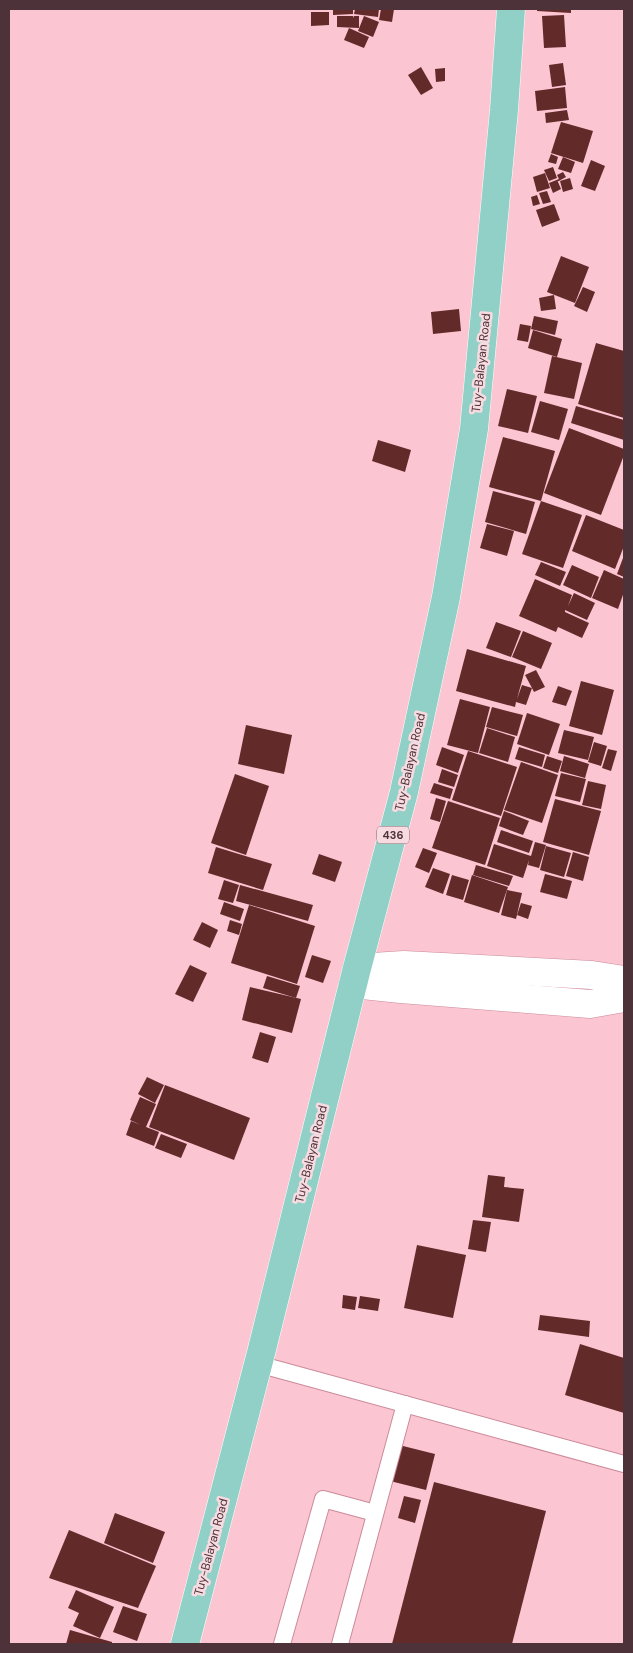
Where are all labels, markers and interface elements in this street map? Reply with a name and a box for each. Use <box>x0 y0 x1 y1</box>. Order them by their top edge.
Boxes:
street label: Tuy-Balayan Road <box>468 313 494 413</box>
street label: Tuy-Balayan Road <box>391 712 429 812</box>
road number: 436 <box>377 826 409 844</box>
street label: Tuy-Balayan Road <box>291 1104 331 1204</box>
street label: Tuy-Balayan Road <box>190 1497 232 1597</box>

